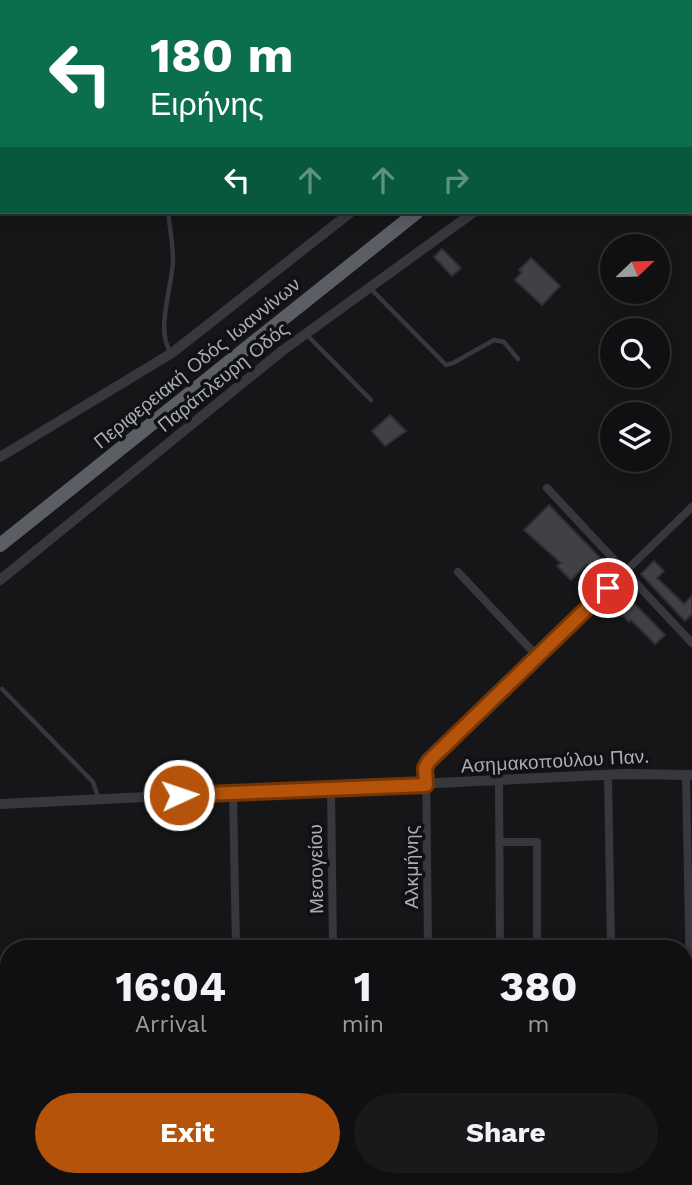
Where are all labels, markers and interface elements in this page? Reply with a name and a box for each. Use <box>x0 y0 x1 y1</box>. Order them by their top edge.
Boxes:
text: 180 m <box>150 26 294 84</box>
icon: left <box>35 28 126 119</box>
text: Ειρήνης <box>150 85 264 123</box>
icon: left <box>218 161 256 199</box>
icon: ahead <box>291 161 329 199</box>
icon: ahead <box>364 161 402 199</box>
icon: right <box>437 161 475 199</box>
north arrow <box>600 234 670 304</box>
map controls <box>600 234 670 472</box>
street label: Περιφερειακή Οδός Ιωαννίνων <box>89 273 305 453</box>
street label: Παράπλευρη Οδός <box>153 317 293 437</box>
button: search <box>600 318 670 388</box>
button: layers <box>600 402 670 472</box>
pin <box>578 558 638 618</box>
icon: arrive <box>589 569 627 607</box>
street label: Ασημακοπούλου Παν. <box>460 745 650 777</box>
position arrow <box>142 758 216 832</box>
street label: Μεσογείου <box>304 824 328 914</box>
street label: Αλκμήνης <box>400 825 423 909</box>
text: 16:04 <box>115 962 226 1011</box>
text: 1 <box>354 962 372 1011</box>
text: 380 <box>499 962 578 1011</box>
text: Arrival <box>135 1011 207 1038</box>
text: min <box>342 1011 384 1038</box>
text: m <box>527 1011 549 1038</box>
button: Exit <box>35 1093 340 1173</box>
button: Share <box>354 1093 658 1173</box>

